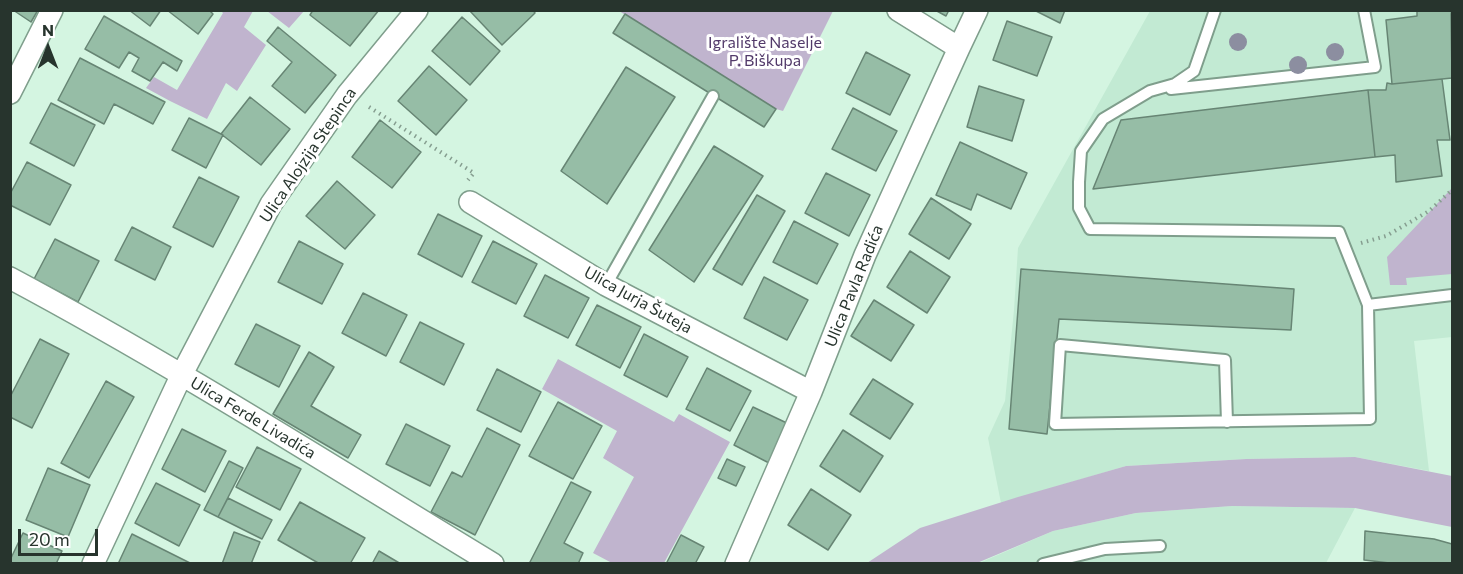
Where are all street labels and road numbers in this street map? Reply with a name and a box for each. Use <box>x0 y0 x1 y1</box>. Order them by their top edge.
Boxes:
street label: Ulica Alojzija Stepinca <box>256 84 360 226</box>
street label: Ulica Pavla Radića <box>821 222 887 350</box>
street label: Ulica Jurja Šuteja <box>581 262 695 338</box>
street label: Ulica Ferde Livadića <box>187 373 319 463</box>

